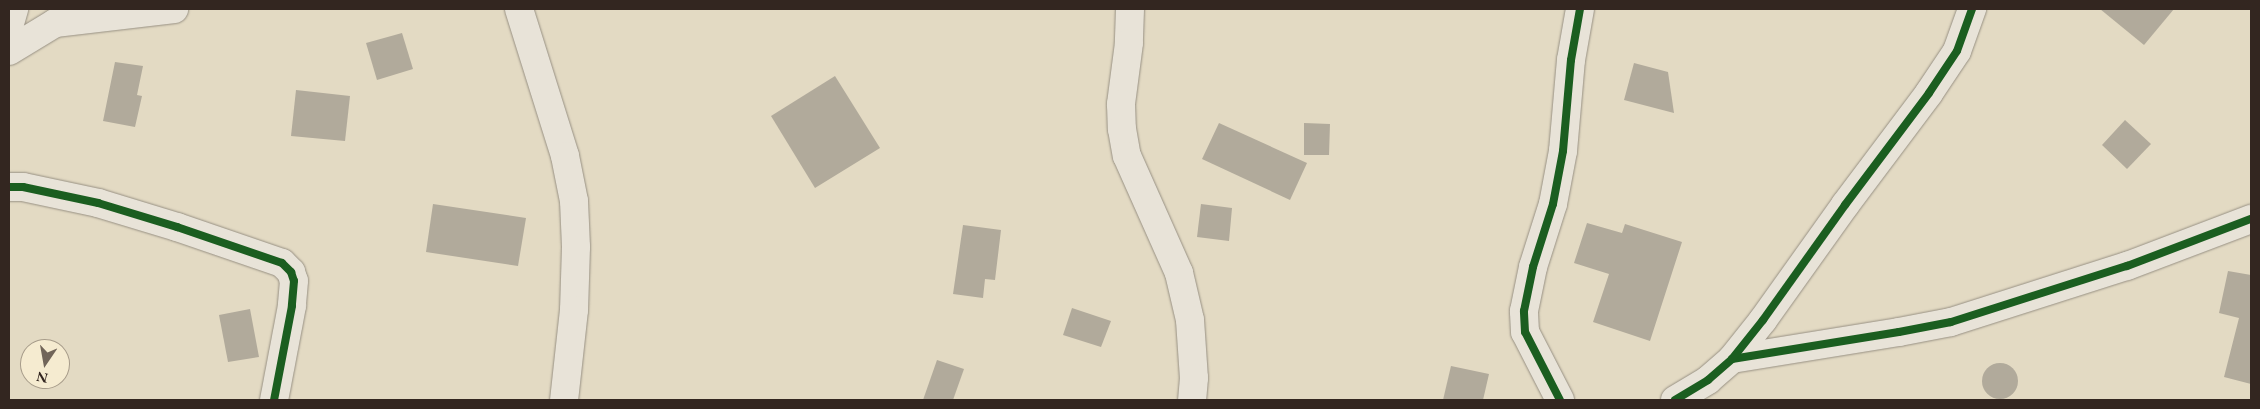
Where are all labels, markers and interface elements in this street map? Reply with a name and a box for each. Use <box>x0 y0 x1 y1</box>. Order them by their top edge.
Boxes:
north arrow <box>20 339 70 389</box>
text: N <box>35 368 50 388</box>

